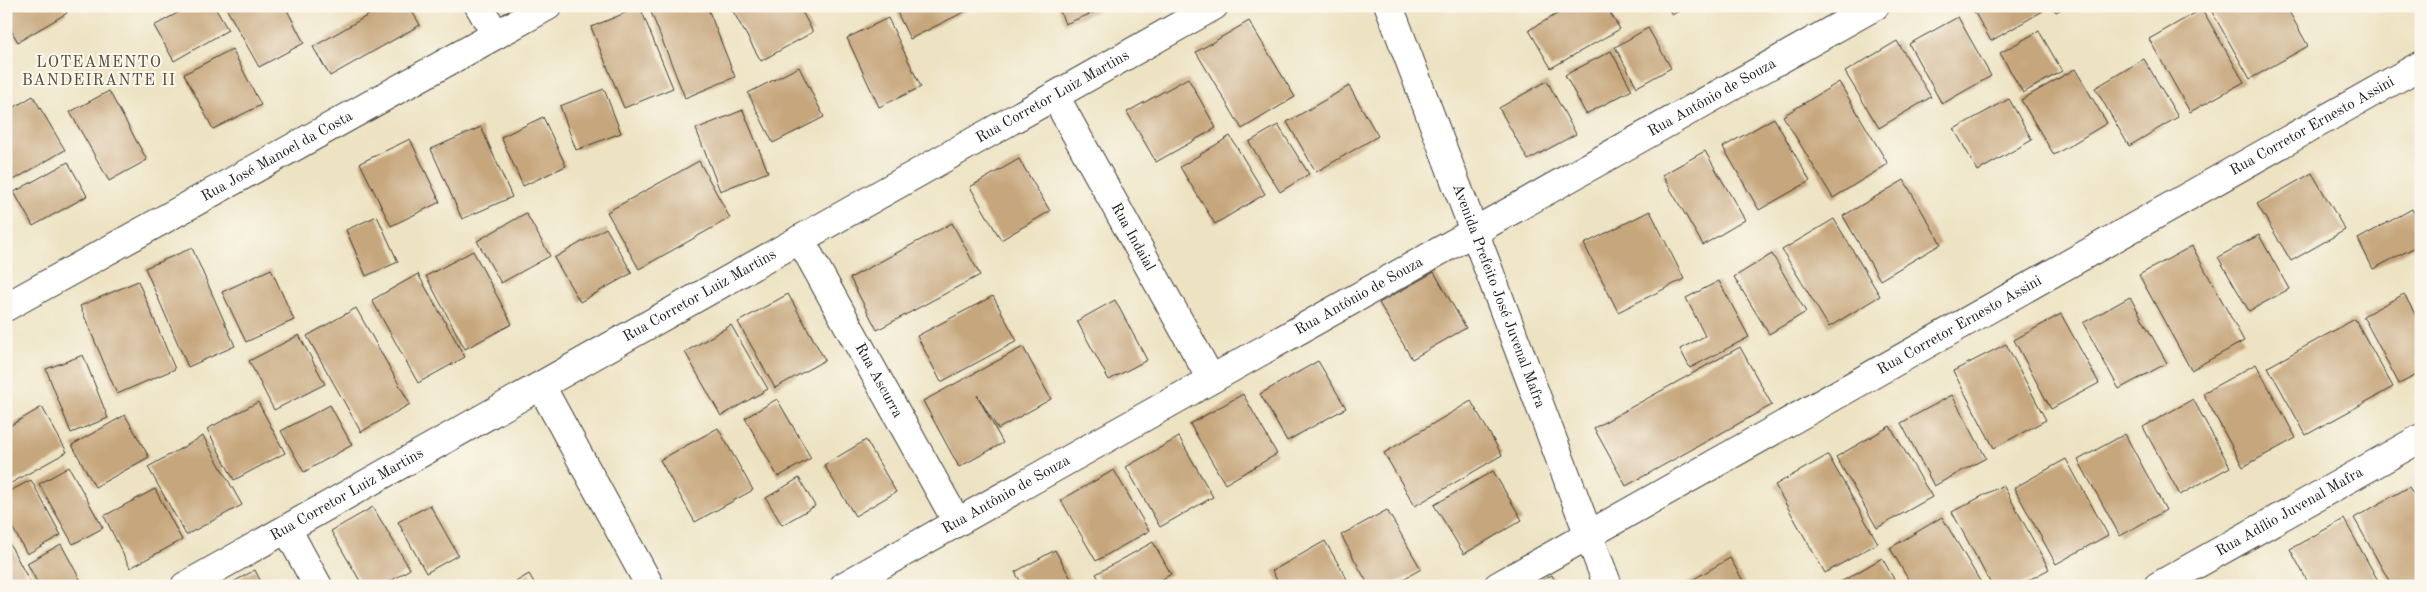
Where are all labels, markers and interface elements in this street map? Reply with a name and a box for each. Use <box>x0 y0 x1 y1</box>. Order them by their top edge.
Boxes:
street label: Rua Corretor Luiz Martins <box>974 48 1132 146</box>
district label: LOTEAMENTO BANDEIRANTE II <box>22 55 176 89</box>
street label: Rua Antônio de Souza <box>1646 55 1779 140</box>
street label: Rua Corretor Ernesto Assini <box>2228 74 2397 179</box>
street label: Rua José Manoel da Costa <box>199 108 356 204</box>
street label: Avenida Prefeito José Juvenal Mafra <box>1449 182 1548 411</box>
street label: Rua Indaial <box>1108 200 1157 274</box>
street label: Rua Corretor Luiz Martins <box>621 247 779 345</box>
street label: Rua Antônio de Souza <box>1293 254 1426 338</box>
street label: Rua Corretor Ernesto Assini <box>1875 273 2044 378</box>
street label: Rua Ascurra <box>852 341 905 421</box>
street label: Rua Corretor Luiz Martins <box>268 446 426 544</box>
street label: Rua Antônio de Souza <box>940 453 1073 537</box>
street label: Rua Adílio Juvenal Mafra <box>2214 464 2366 559</box>

